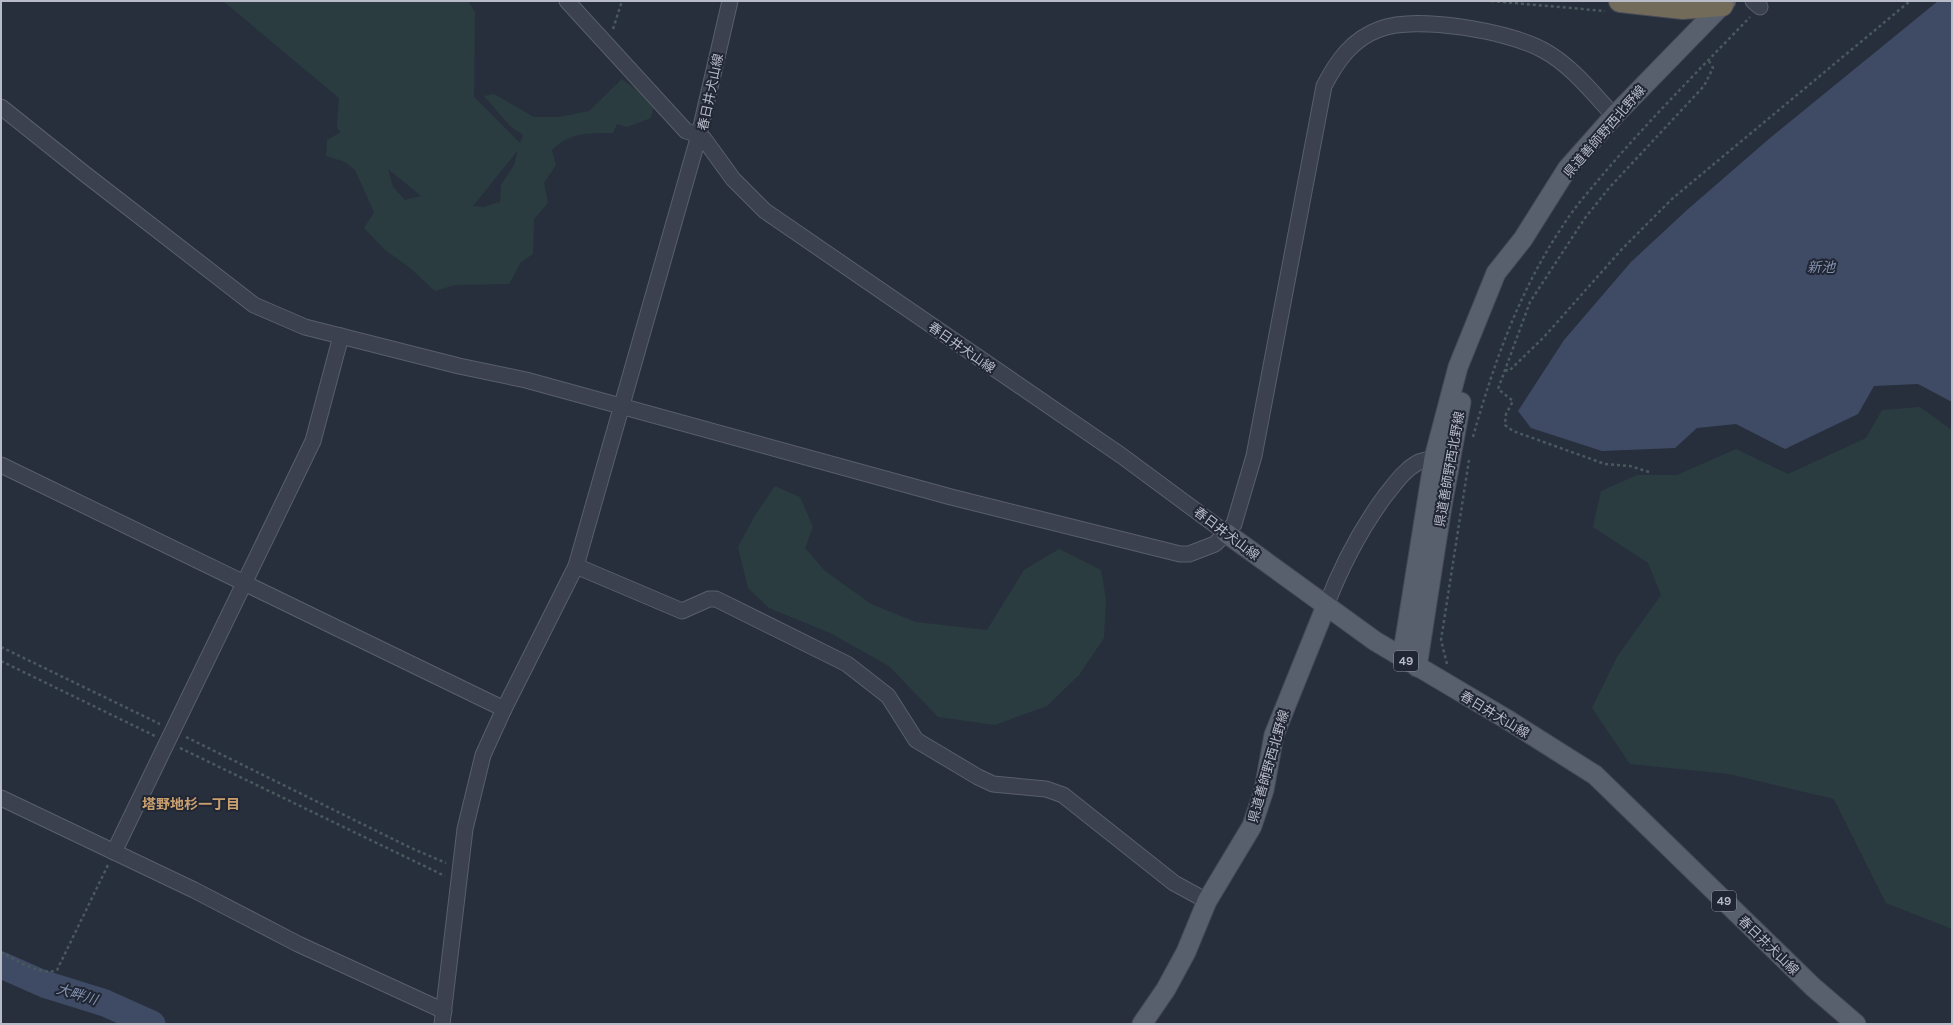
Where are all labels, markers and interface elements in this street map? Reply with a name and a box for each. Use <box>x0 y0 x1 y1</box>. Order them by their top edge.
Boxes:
street label: 春日井犬山線 <box>695 52 726 132</box>
street label: 県道善師野西北野線 <box>1560 82 1648 180</box>
water label: 新池 <box>1807 259 1837 276</box>
street label: 春日井犬山線 <box>925 319 998 376</box>
street label: 県道善師野西北野線 <box>1432 410 1467 528</box>
street label: 春日井犬山線 <box>1191 504 1262 563</box>
road number: 49 <box>1394 651 1418 671</box>
street label: 春日井犬山線 <box>1457 688 1532 741</box>
street label: 県道善師野西北野線 <box>1245 708 1292 824</box>
district label: 塔野地杉一丁目 <box>142 796 240 813</box>
road number: 49 <box>1712 891 1736 911</box>
street label: 春日井犬山線 <box>1735 913 1802 978</box>
water label: 大畔川 <box>54 980 101 1009</box>

